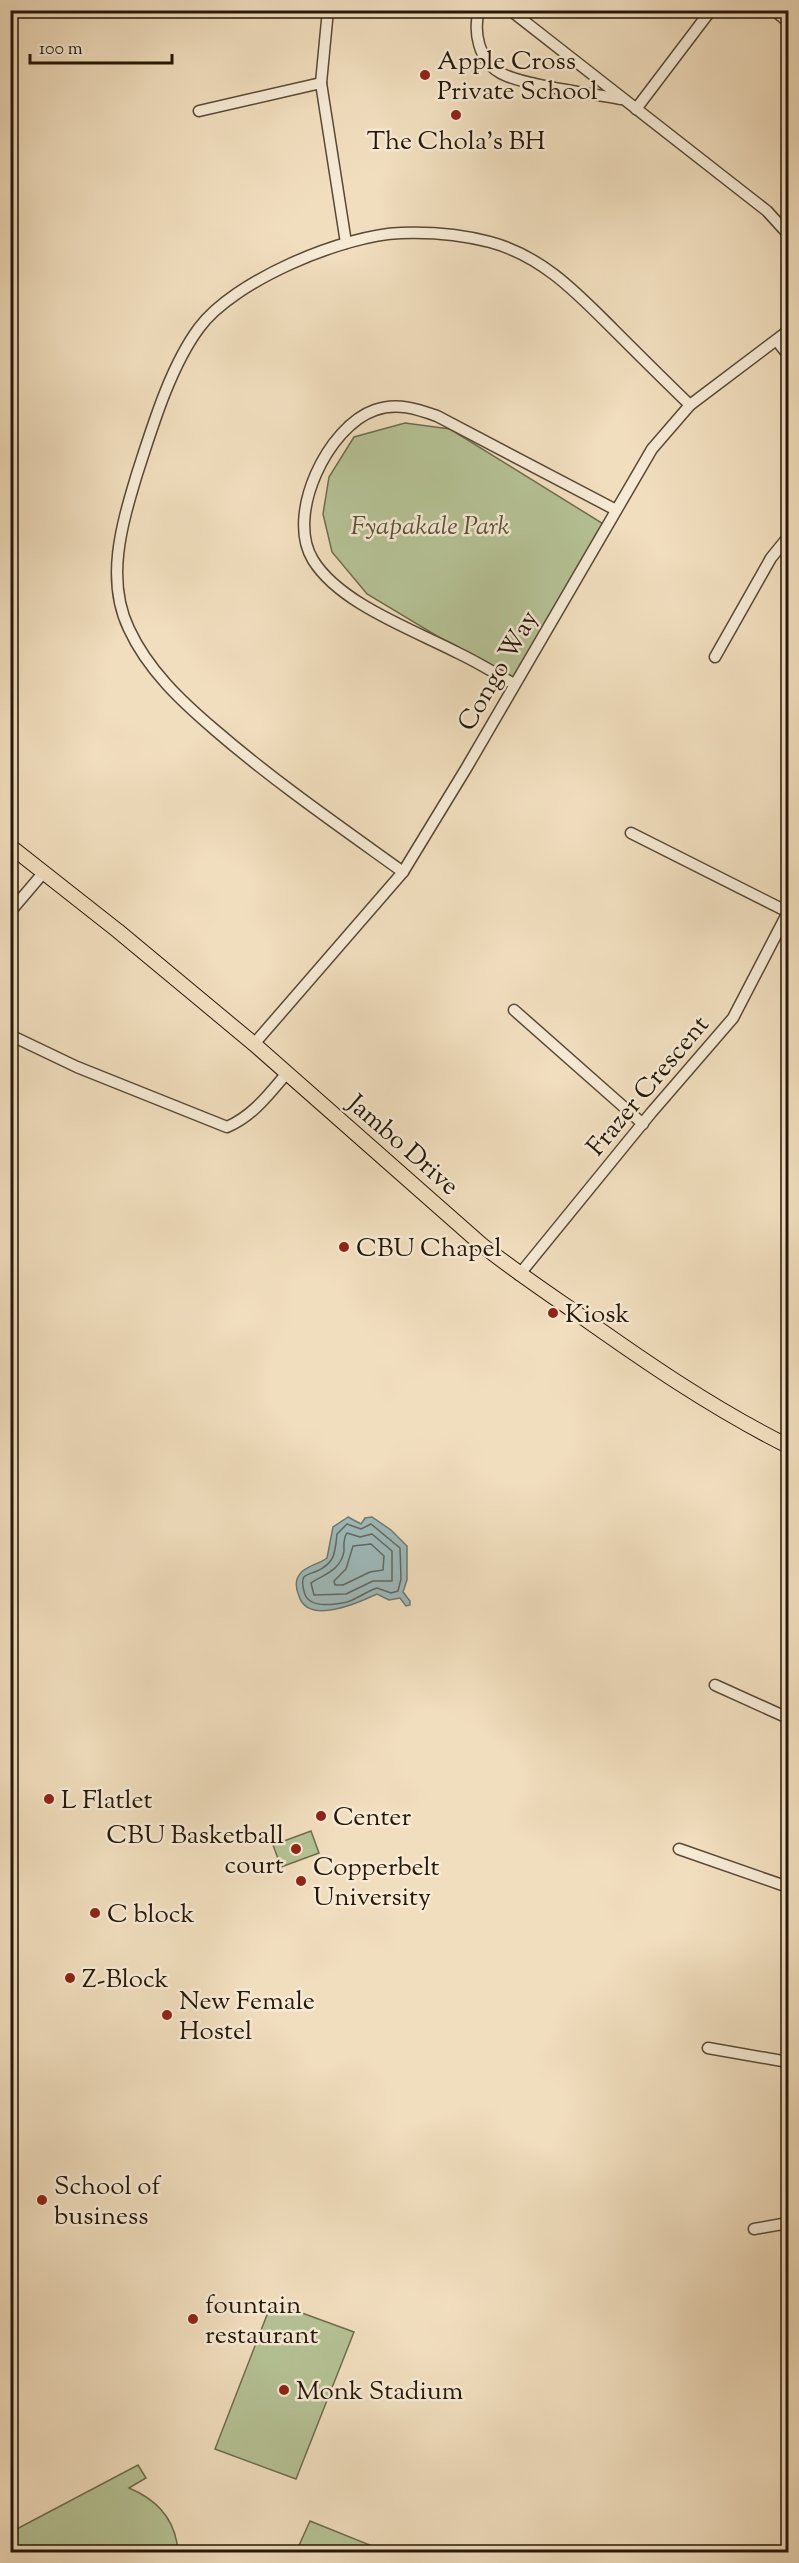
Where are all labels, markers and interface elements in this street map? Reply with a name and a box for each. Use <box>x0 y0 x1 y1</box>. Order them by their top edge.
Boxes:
scale bar <box>30 27 172 65</box>
text: 100 m <box>39 37 83 63</box>
place label: Apple Cross Private School <box>437 44 598 111</box>
marker: Apple Cross Private School <box>418 68 432 82</box>
marker: The Chola's BH <box>449 108 463 122</box>
place label: The Chola's BH <box>367 124 546 161</box>
park label: Fyapakale Park <box>351 509 510 546</box>
street label: Congo Way <box>450 604 549 738</box>
street label: Frazer Crescent <box>579 1008 719 1165</box>
street label: Jambo Drive <box>337 1086 466 1205</box>
place label: CBU Chapel <box>356 1231 502 1268</box>
marker: CBU Chapel <box>337 1240 351 1254</box>
place label: Kiosk <box>565 1297 630 1334</box>
marker: Kiosk <box>546 1306 560 1320</box>
place label: L Flatlet <box>61 1783 152 1820</box>
marker: L Flatlet <box>42 1792 56 1806</box>
place label: Center <box>333 1800 411 1837</box>
marker: Center <box>314 1809 328 1823</box>
place label: CBU Basketball court <box>106 1818 284 1885</box>
marker: CBU Basketball court <box>289 1842 303 1856</box>
place label: Copperbelt University <box>313 1850 440 1917</box>
marker: Copperbelt University <box>294 1874 308 1888</box>
place label: C block <box>107 1897 195 1934</box>
marker: C block <box>88 1906 102 1920</box>
place label: Z-Block <box>82 1962 169 1999</box>
marker: Z-Block <box>63 1971 77 1985</box>
place label: New Female Hostel <box>179 1984 315 2051</box>
marker: New Female Hostel <box>160 2008 174 2022</box>
place label: School of business <box>54 2169 161 2236</box>
marker: School of business <box>35 2193 49 2207</box>
place label: fountain restaurant <box>205 2288 318 2355</box>
marker: fountain restaurant <box>186 2312 200 2326</box>
place label: Monk Stadium <box>296 2374 463 2411</box>
marker: Monk Stadium <box>277 2383 291 2397</box>

